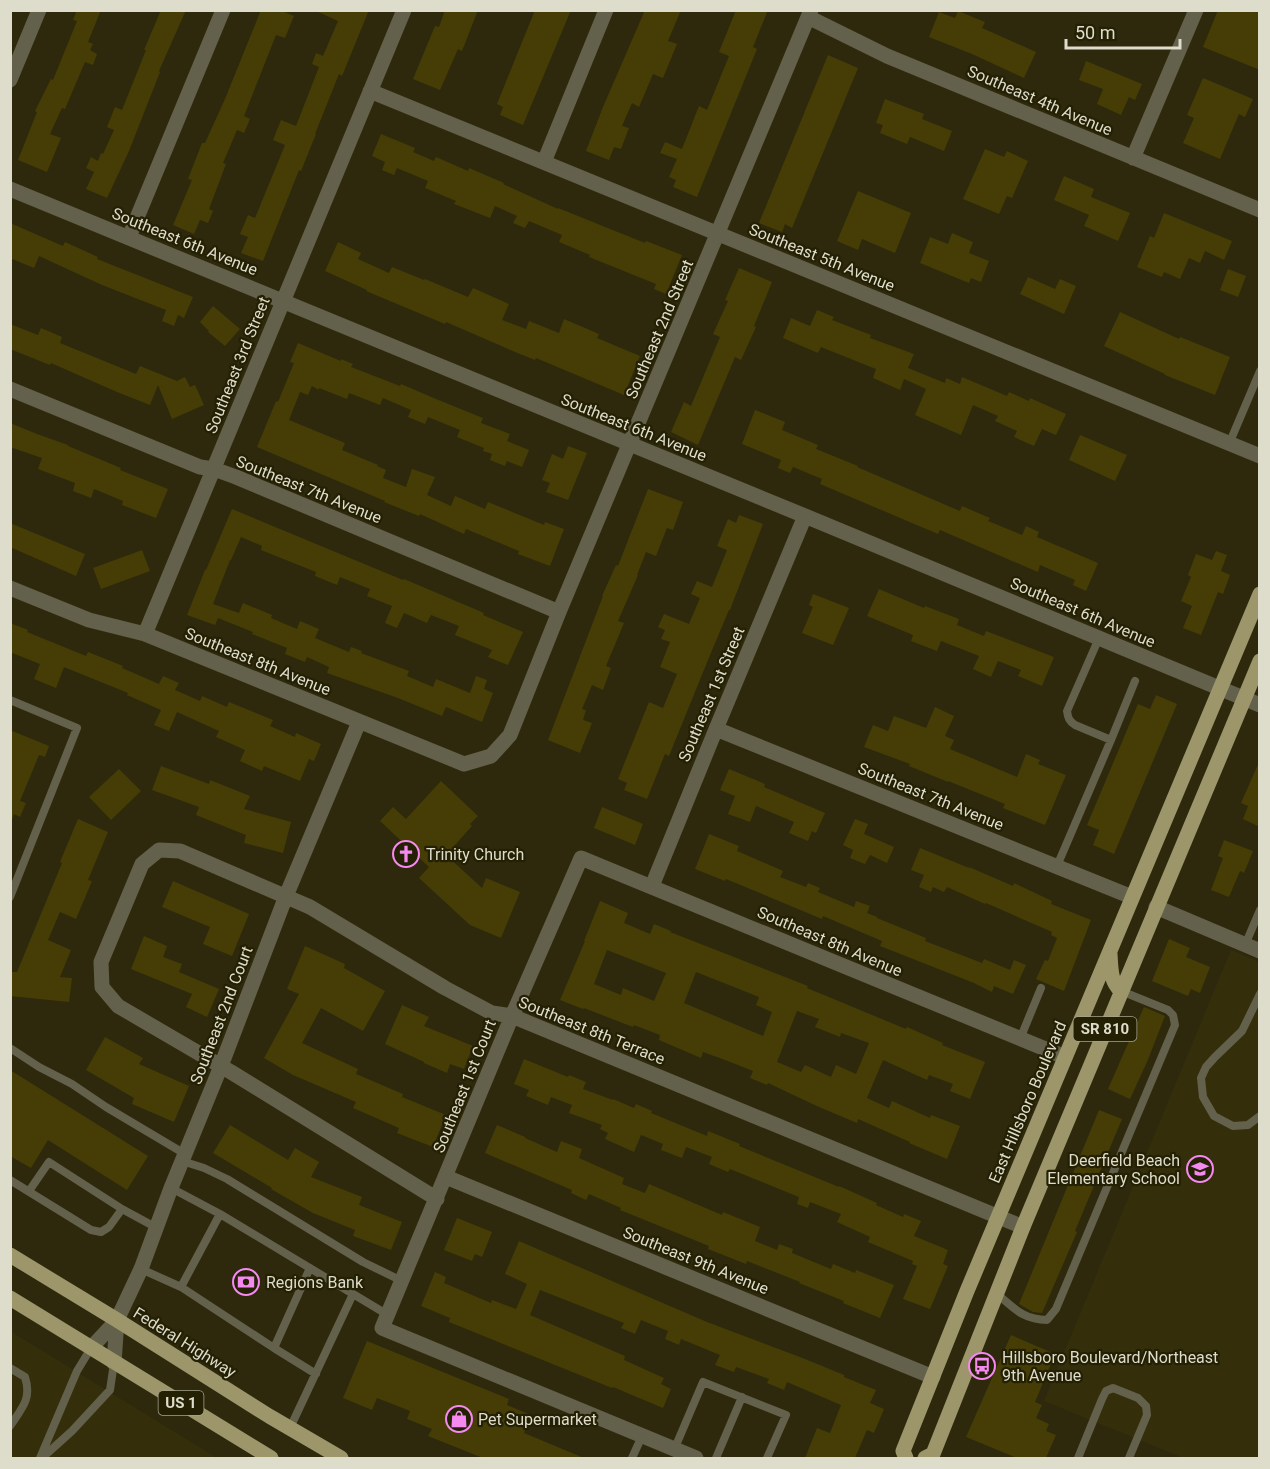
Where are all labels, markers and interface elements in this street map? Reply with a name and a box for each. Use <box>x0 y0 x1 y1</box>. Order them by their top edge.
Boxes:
scale bar <box>1066 12 1180 50</box>
text: 50 m <box>1075 22 1115 43</box>
street label: Southeast 4th Avenue <box>965 61 1115 140</box>
street label: Southeast 6th Avenue <box>109 204 260 279</box>
street label: Southeast 5th Avenue <box>746 220 897 295</box>
street label: Southeast 2nd Street <box>622 257 697 402</box>
street label: Southeast 3rd Street <box>201 294 274 436</box>
street label: Southeast 6th Avenue <box>558 390 709 465</box>
street label: Southeast 7th Avenue <box>233 452 384 527</box>
street label: Southeast 6th Avenue <box>1008 573 1158 652</box>
street label: Southeast 8th Avenue <box>182 624 333 699</box>
street label: Southeast 1st Street <box>674 624 748 765</box>
street label: Southeast 7th Avenue <box>855 759 1006 834</box>
church icon: Trinity Church <box>391 839 421 869</box>
place label: Trinity Church <box>426 845 524 864</box>
street label: Southeast 8th Avenue <box>755 902 905 981</box>
street label: Southeast 2nd Court <box>186 943 257 1087</box>
street label: Southeast 8th Terrace <box>516 992 668 1069</box>
street label: Southeast 1st Court <box>429 1017 500 1156</box>
road number: SR 810 <box>1074 1017 1136 1041</box>
street label: East Hillsboro Boulevard <box>985 1018 1070 1186</box>
place label: Deerfield Beach Elementary School <box>1047 1151 1180 1188</box>
school or university icon: Deerfield Beach Elementary School <box>1185 1154 1215 1184</box>
street label: Southeast 9th Avenue <box>620 1223 771 1298</box>
bank icon: Regions Bank <box>231 1267 261 1297</box>
place label: Regions Bank <box>266 1273 364 1292</box>
street label: Federal Highway <box>130 1303 240 1382</box>
place label: Hillsboro Boulevard/Northeast 9th Avenue <box>1002 1348 1218 1385</box>
bus stop icon: Hillsboro Boulevard/Northeast 9th Avenue <box>967 1351 997 1381</box>
road number: US 1 <box>158 1391 204 1415</box>
shop icon: Pet Supermarket <box>444 1404 474 1434</box>
place label: Pet Supermarket <box>478 1410 597 1429</box>

